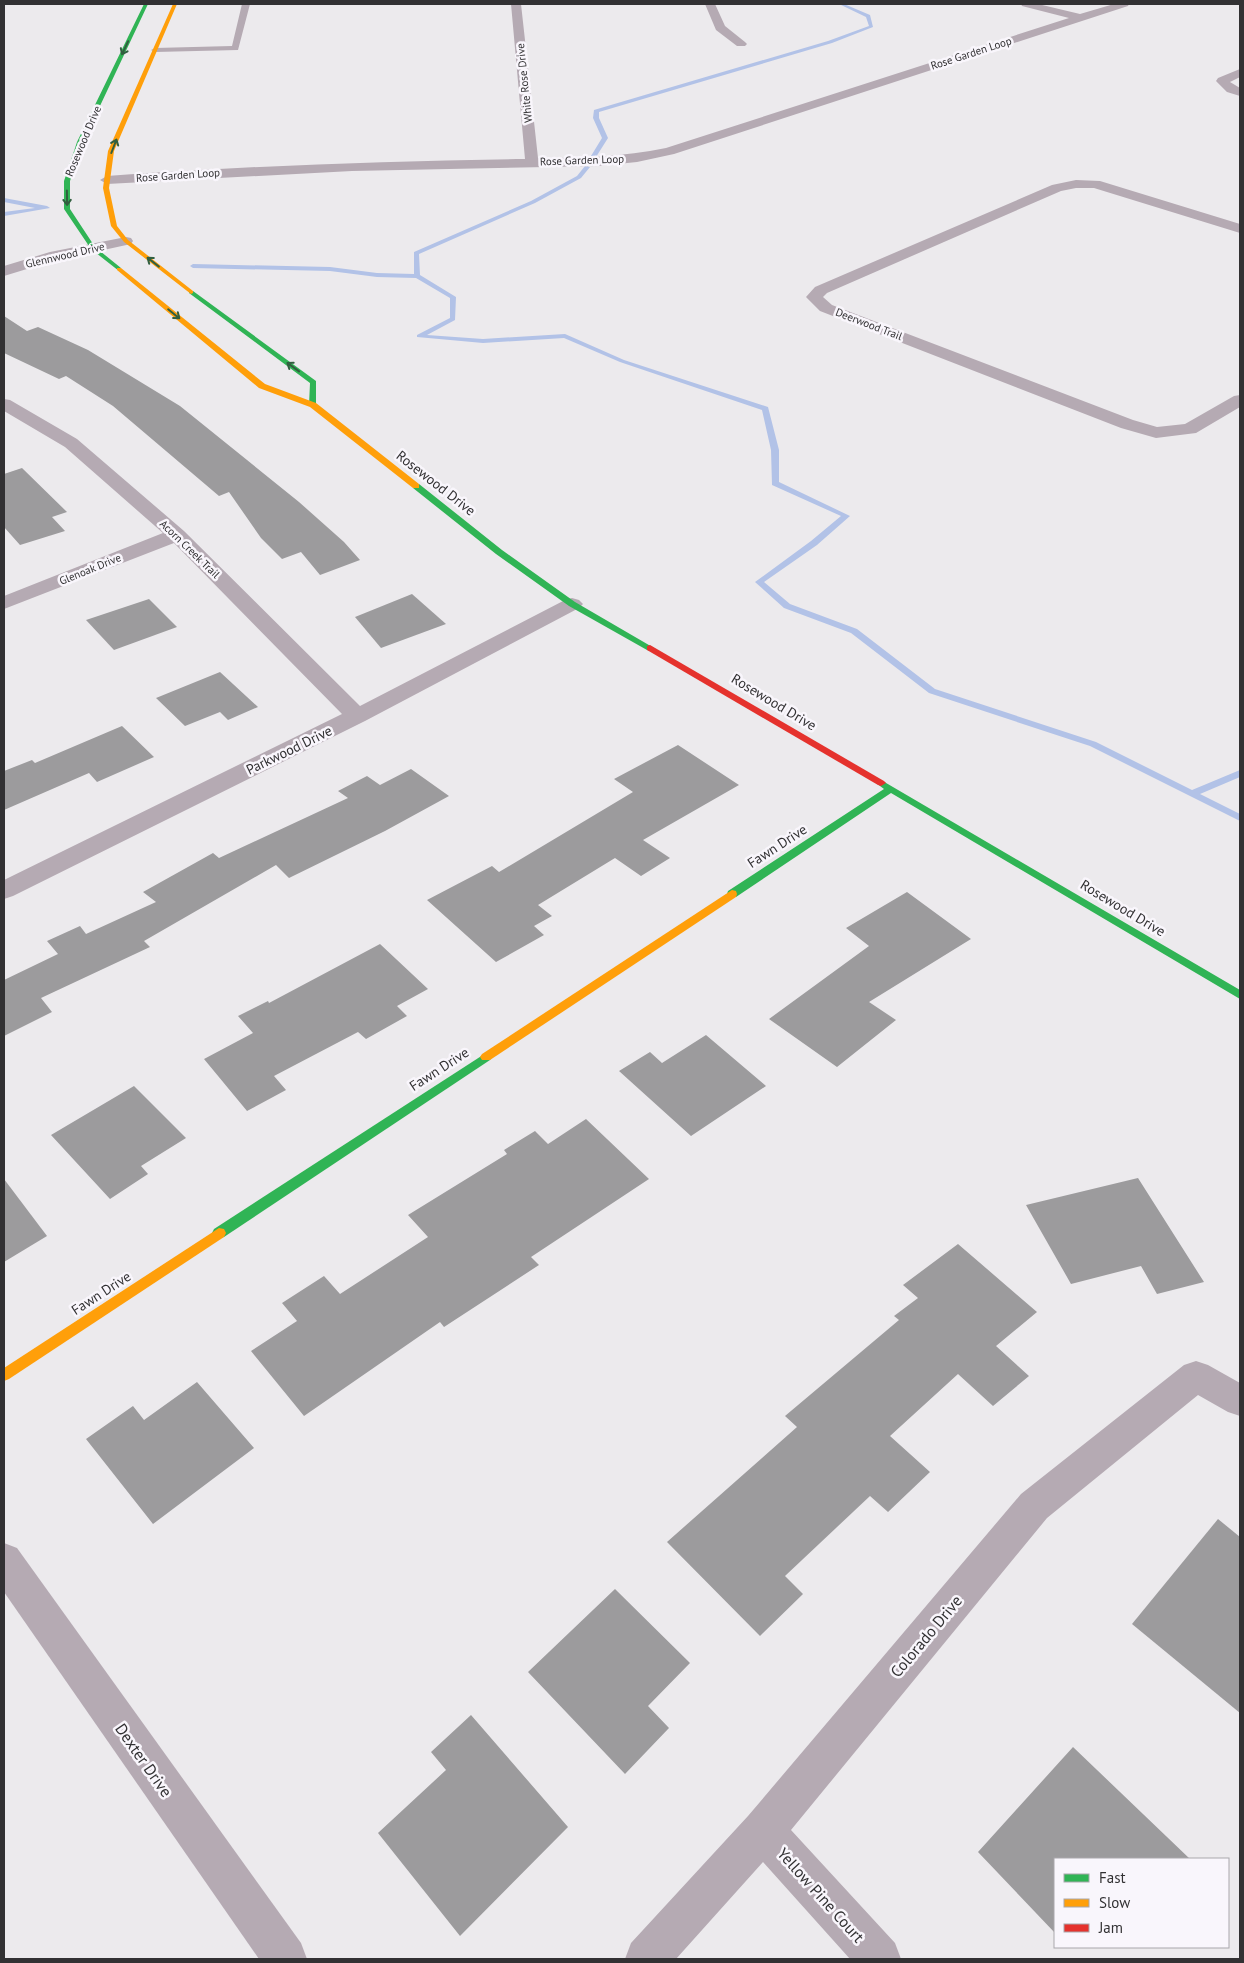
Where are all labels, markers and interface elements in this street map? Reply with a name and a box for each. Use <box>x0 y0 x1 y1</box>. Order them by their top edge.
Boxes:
street label: Rose Garden Loop <box>929 33 1013 73</box>
one-way arrow <box>120 40 129 55</box>
street label: White Rose Drive <box>513 42 535 123</box>
street label: Rosewood Drive <box>62 103 104 178</box>
one-way arrow <box>110 138 119 154</box>
street label: Rose Garden Loop <box>540 152 624 168</box>
street label: Rose Garden Loop <box>135 165 221 185</box>
one-way arrow <box>62 190 72 206</box>
street label: Glennwood Drive <box>24 239 106 271</box>
one-way arrow <box>146 257 160 267</box>
street label: Deerwood Trail <box>834 305 905 343</box>
one-way arrow <box>167 309 180 320</box>
one-way arrow <box>286 362 300 372</box>
street label: Rosewood Drive <box>393 446 479 520</box>
street label: Acorn Creek Trail <box>157 517 224 582</box>
street label: Glenoak Drive <box>57 550 123 588</box>
street label: Rosewood Drive <box>728 670 820 734</box>
street label: Parkwood Drive <box>243 721 335 779</box>
street label: Fawn Drive <box>744 820 810 872</box>
street label: Rosewood Drive <box>1077 876 1169 940</box>
street label: Fawn Drive <box>406 1043 472 1095</box>
street label: Fawn Drive <box>68 1267 134 1319</box>
street label: Colorado Drive <box>886 1591 966 1681</box>
street label: Dexter Drive <box>111 1719 177 1801</box>
street label: Yellow Pine Court <box>773 1843 869 1947</box>
legend <box>1054 1858 1229 1948</box>
text: Fast <box>1099 1868 1126 1887</box>
text: Slow <box>1099 1893 1130 1912</box>
text: Jam <box>1098 1918 1123 1937</box>

